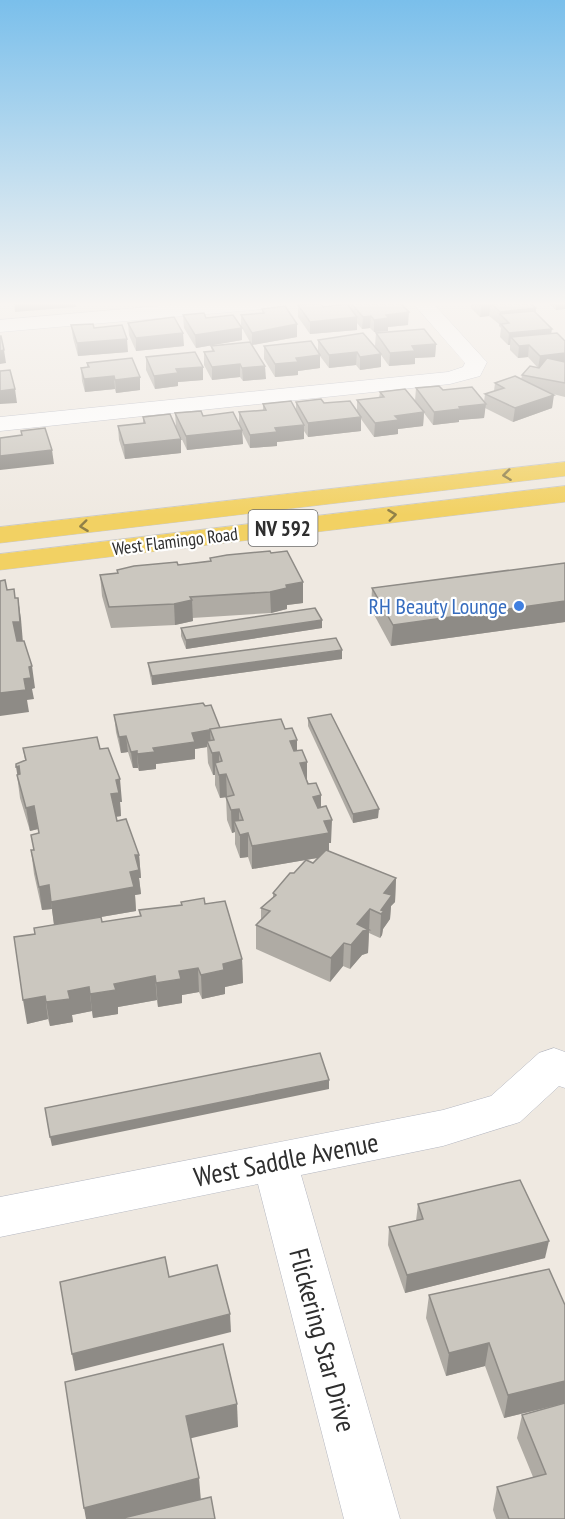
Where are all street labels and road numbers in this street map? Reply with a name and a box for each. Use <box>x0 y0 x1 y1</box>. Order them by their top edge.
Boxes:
road number: NV 592 <box>248 510 318 546</box>
street label: West Flamingo Road <box>111 522 239 560</box>
street label: West Saddle Avenue <box>191 1124 381 1194</box>
street label: Flickering Star Drive <box>282 1244 364 1436</box>

